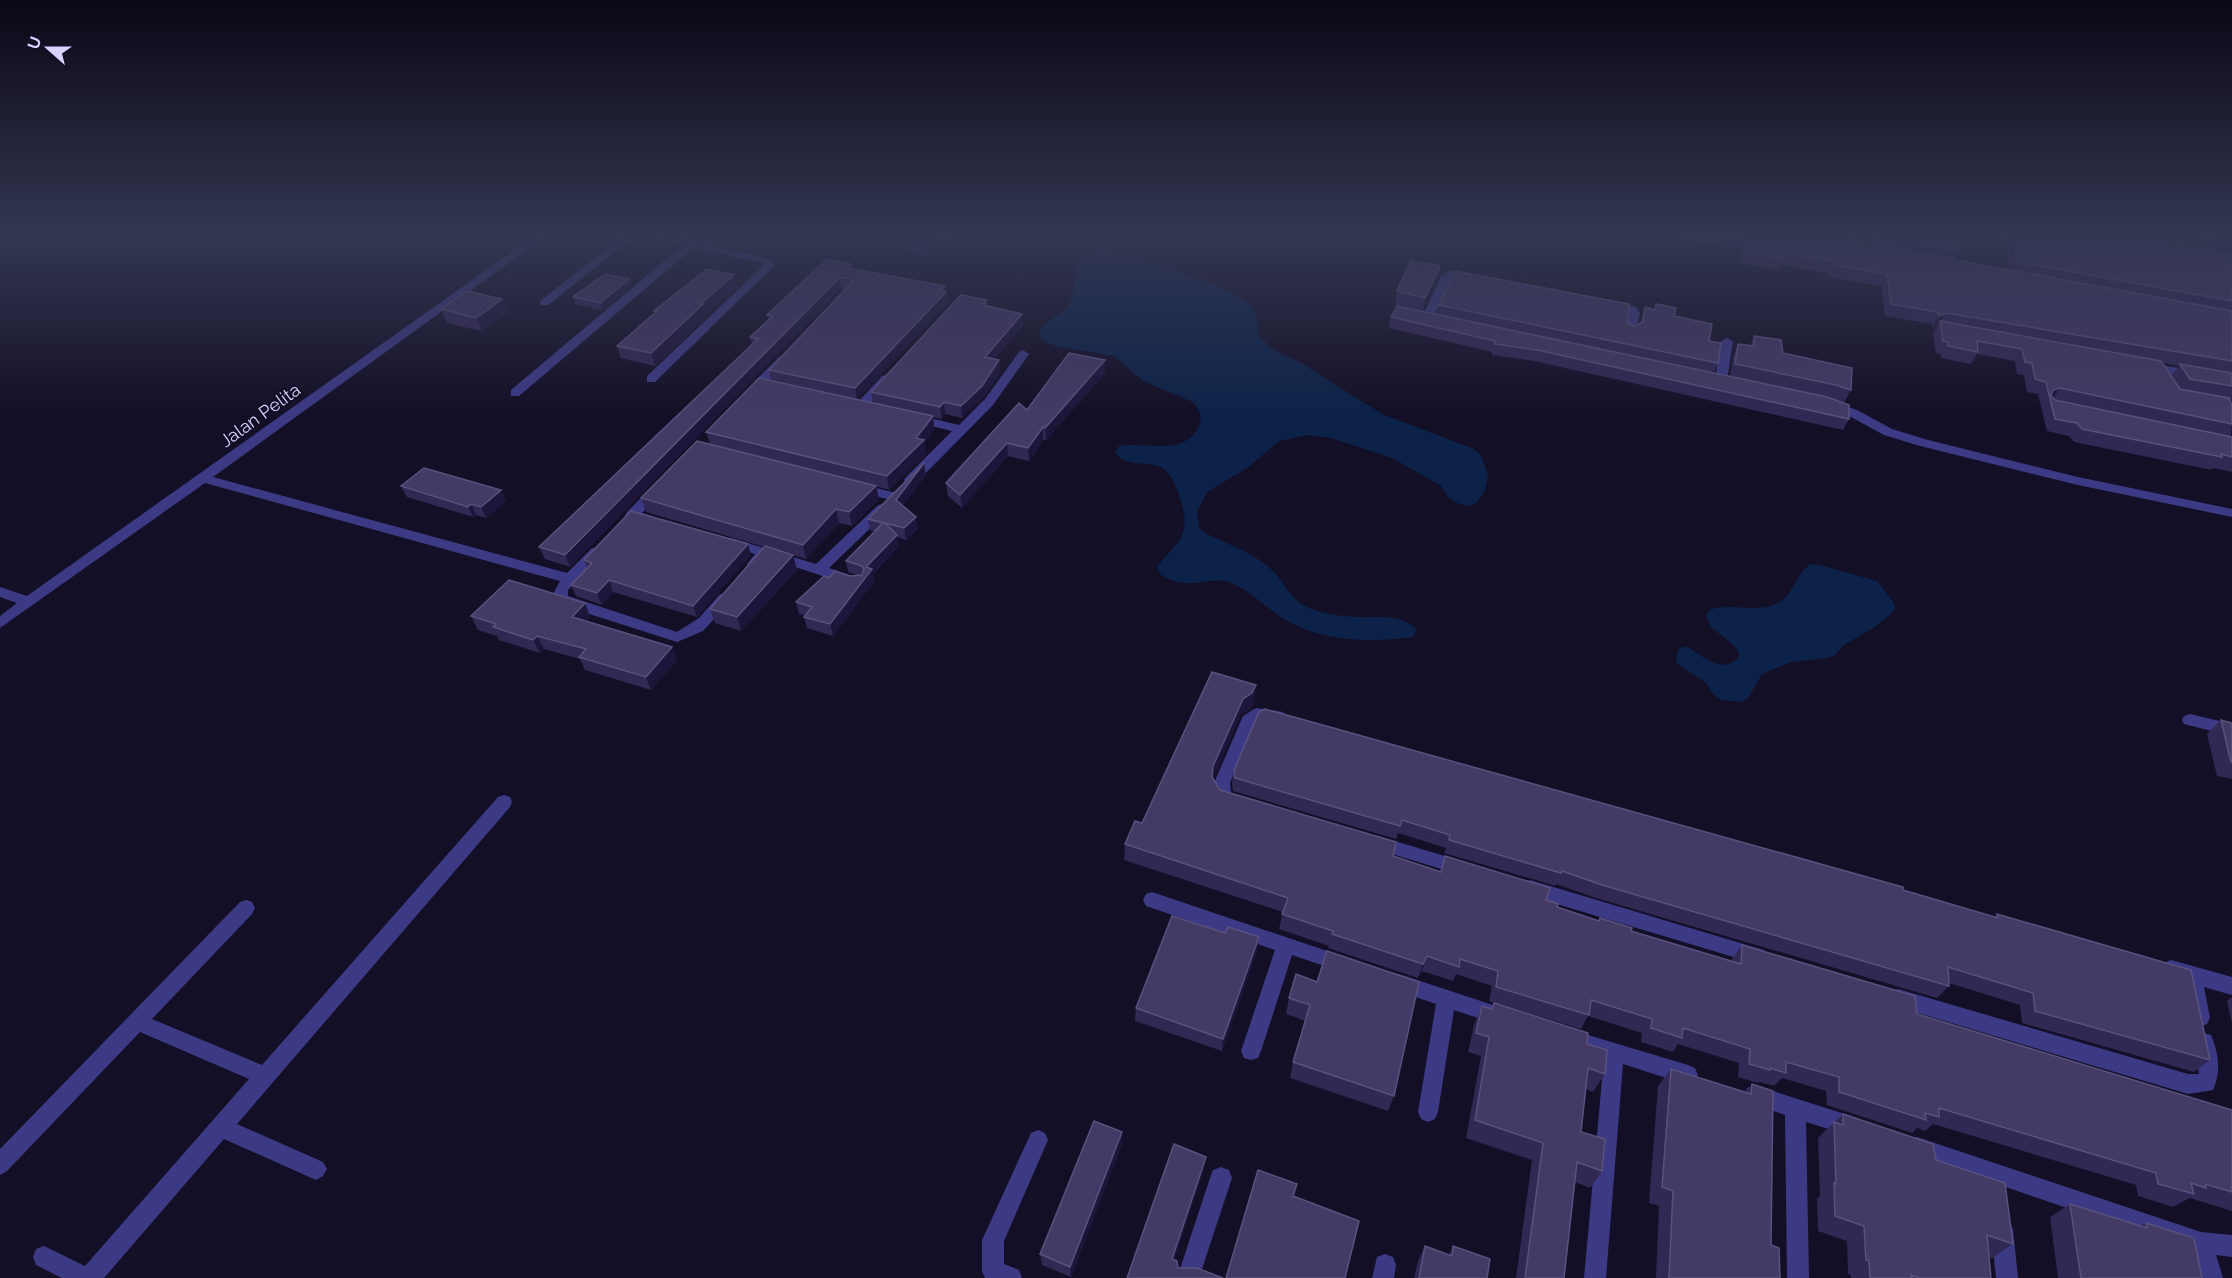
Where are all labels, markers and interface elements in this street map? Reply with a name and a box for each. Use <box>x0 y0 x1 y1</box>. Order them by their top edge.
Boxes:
north arrow <box>18 18 78 78</box>
text: U <box>23 34 45 52</box>
street label: Jalan Pelita <box>216 379 304 451</box>

